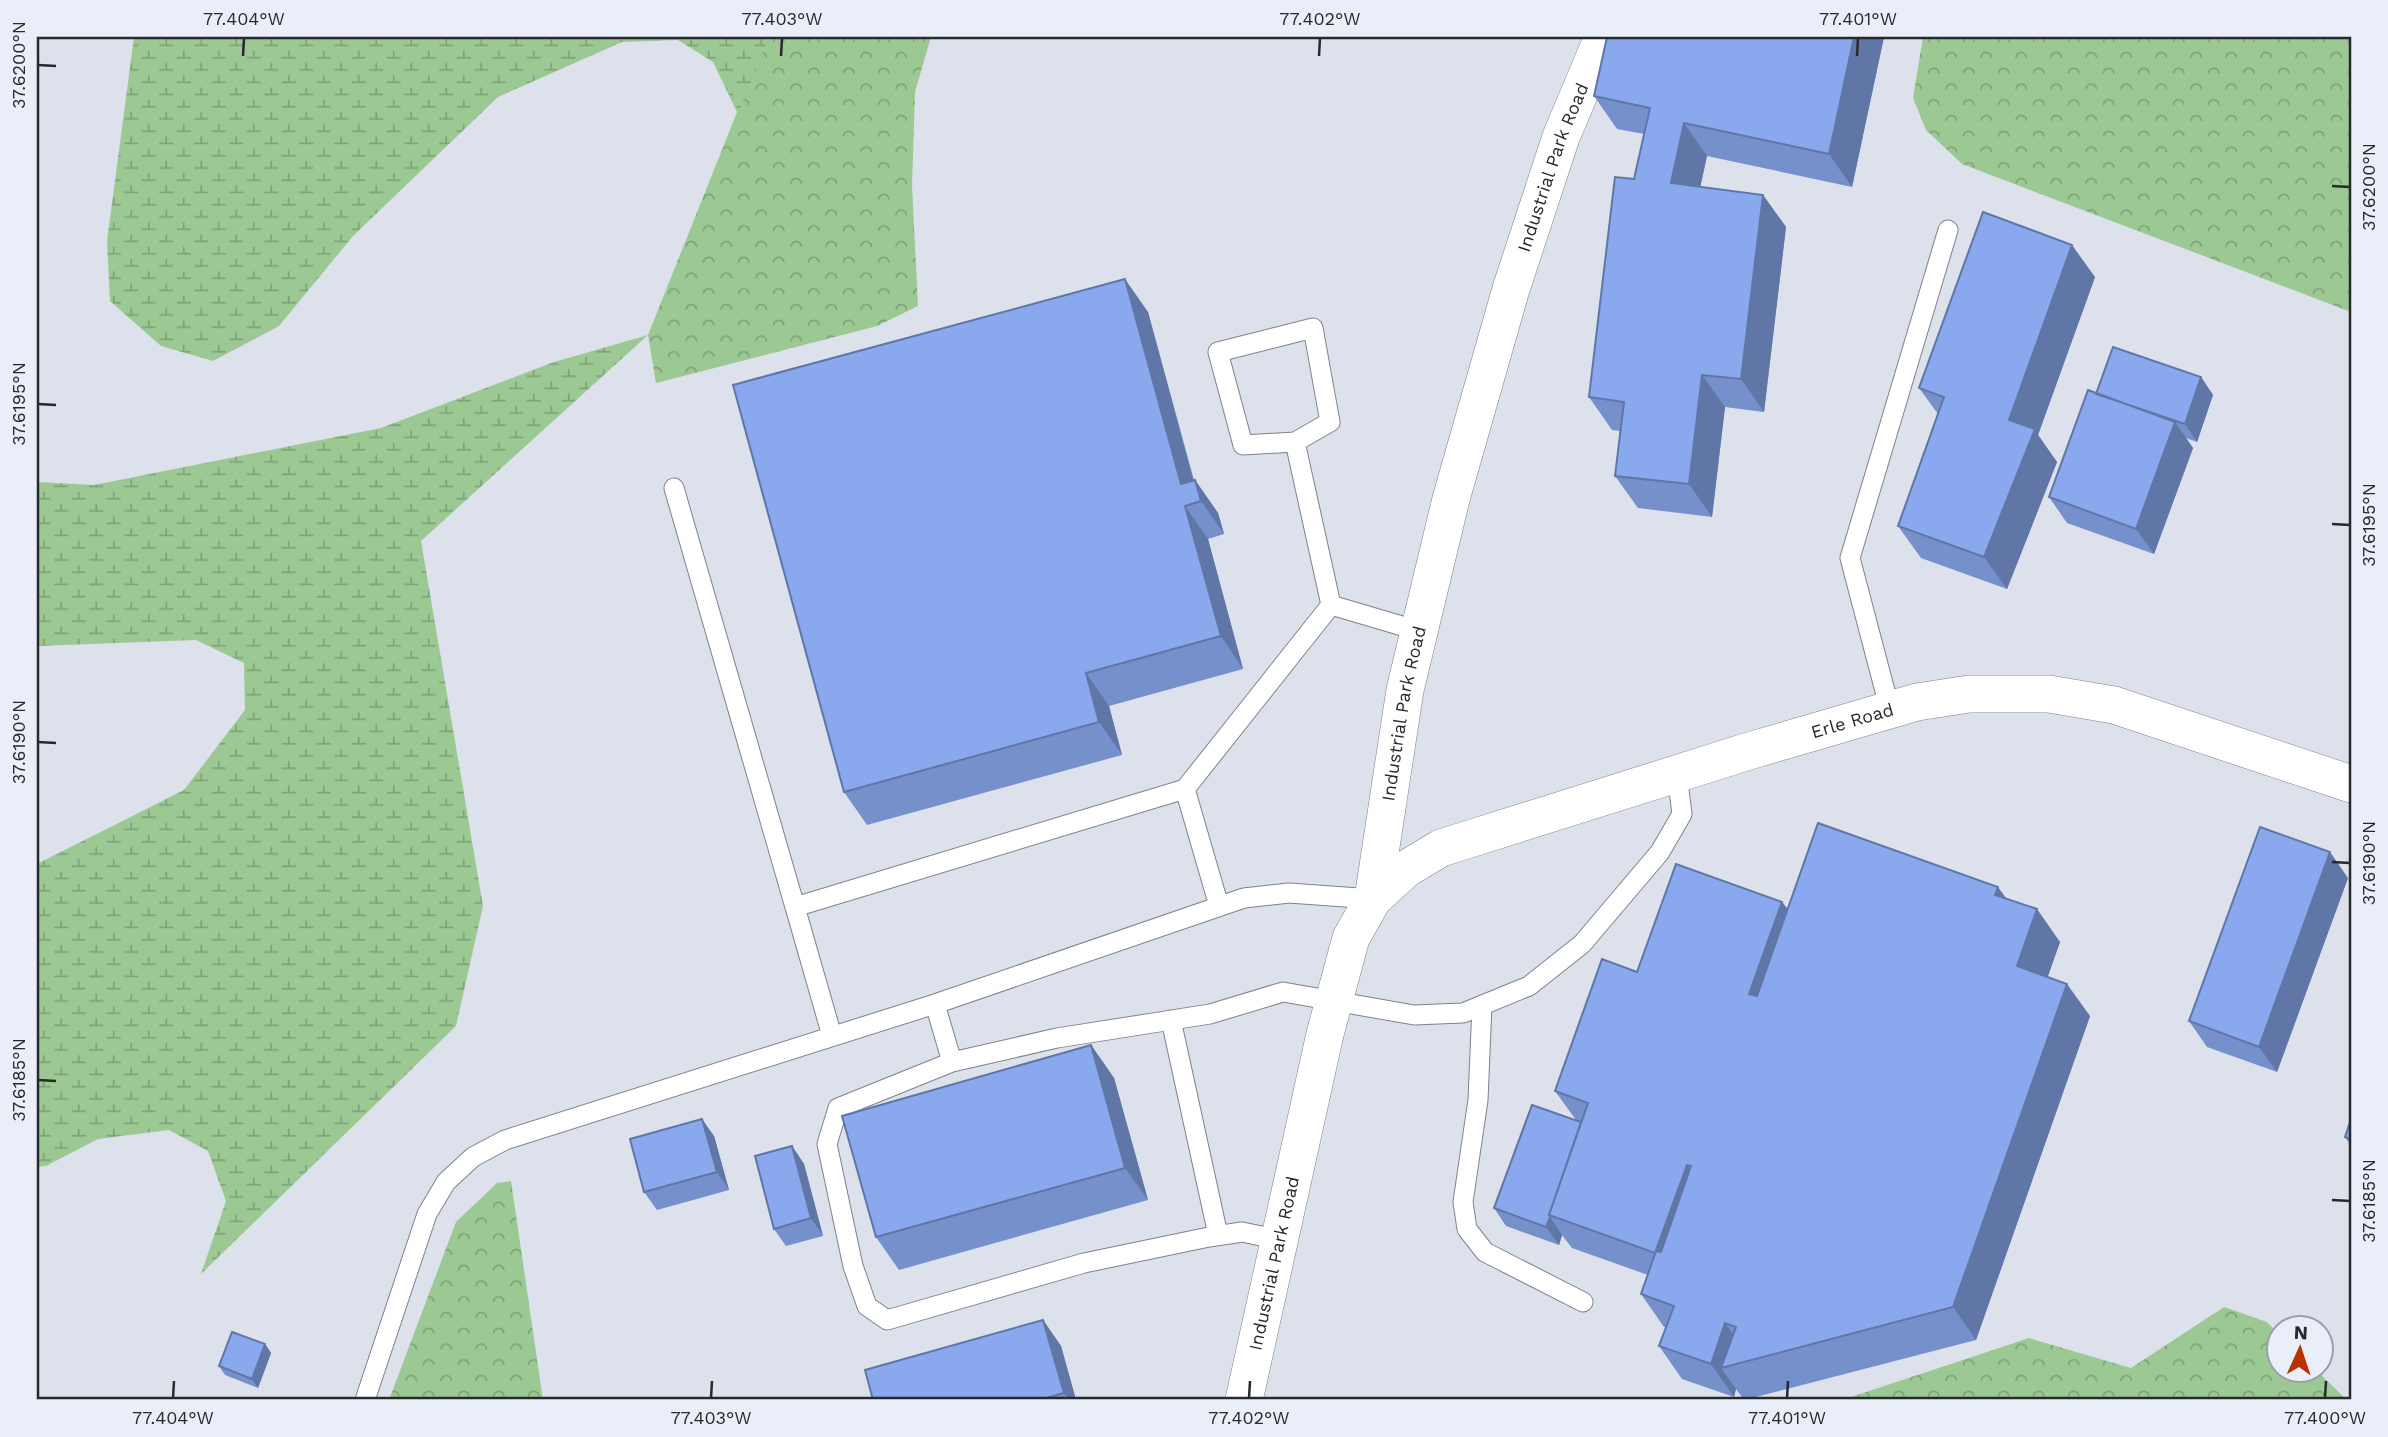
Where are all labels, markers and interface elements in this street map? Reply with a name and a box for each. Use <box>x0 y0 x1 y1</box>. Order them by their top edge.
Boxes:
text: 77.404°W <box>203 8 285 29</box>
text: 77.403°W <box>742 8 822 29</box>
text: 77.402°W <box>1279 8 1361 29</box>
text: 77.401°W <box>1819 8 1897 29</box>
text: 37.6200°N <box>8 21 29 109</box>
street label: Industrial Park Road <box>1513 80 1592 254</box>
text: 37.6200°N <box>2358 143 2379 231</box>
text: 37.6195°N <box>8 362 29 446</box>
text: 37.6195°N <box>2358 483 2379 567</box>
street label: Industrial Park Road <box>1377 624 1430 803</box>
street label: Erle Road <box>1809 698 1896 742</box>
text: 37.6190°N <box>8 700 29 784</box>
text: 37.6190°N <box>2358 821 2379 905</box>
text: 37.6185°N <box>8 1038 29 1122</box>
text: 37.6185°N <box>2358 1159 2379 1243</box>
street label: Industrial Park Road <box>1244 1174 1303 1352</box>
north arrow <box>2266 1314 2336 1384</box>
text: N <box>2293 1321 2309 1344</box>
text: 77.404°W <box>132 1407 214 1428</box>
text: 77.403°W <box>671 1407 751 1428</box>
text: 77.402°W <box>1208 1407 1290 1428</box>
text: 77.401°W <box>1748 1407 1826 1428</box>
text: 77.400°W <box>2284 1407 2366 1428</box>

